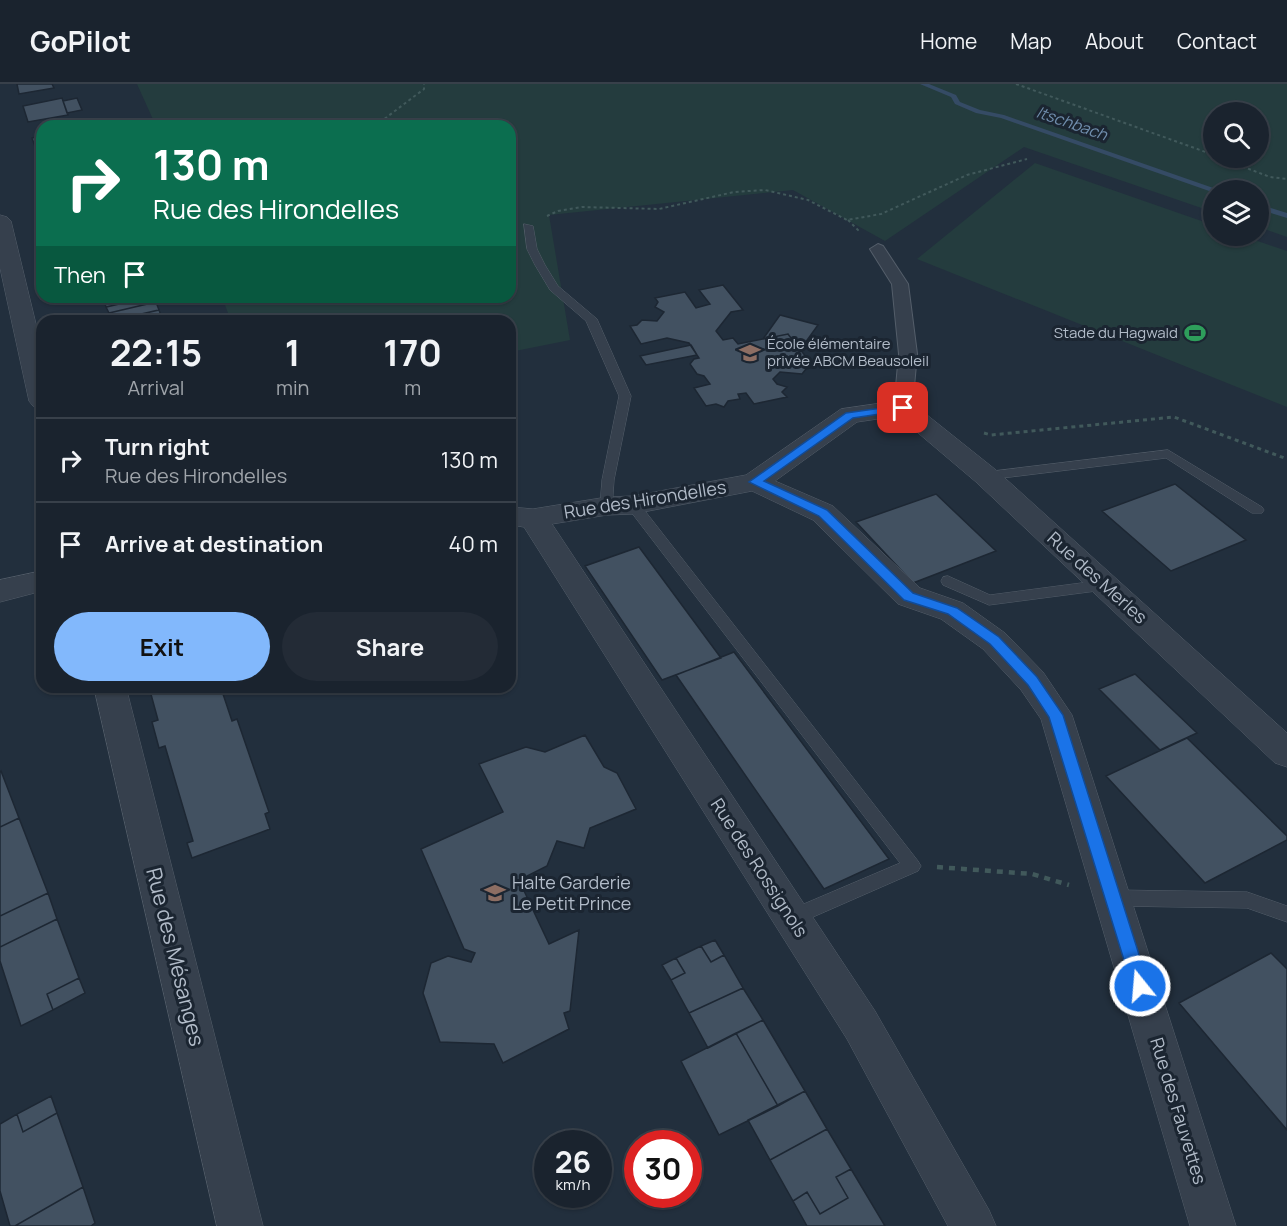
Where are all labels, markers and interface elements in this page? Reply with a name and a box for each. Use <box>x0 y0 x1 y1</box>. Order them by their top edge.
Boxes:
text: GoPilot <box>30 22 131 60</box>
text: Home <box>920 27 977 55</box>
text: Map <box>1010 27 1052 55</box>
text: About <box>1085 27 1144 55</box>
text: Contact <box>1177 27 1257 55</box>
water label: Itschbach <box>1034 101 1111 146</box>
map controls <box>1203 102 1269 246</box>
button: search <box>1203 102 1269 168</box>
text: 130 m <box>153 135 270 193</box>
icon: right <box>54 144 132 222</box>
button: layers <box>1203 180 1269 246</box>
text: Rue des Hirondelles <box>153 190 399 227</box>
icon: arrive <box>118 258 151 291</box>
text: Then <box>54 260 106 290</box>
sports icon: Stade du Hagwald <box>1183 321 1207 345</box>
place label: Stade du Hagwald <box>1054 322 1178 343</box>
text: 22:15 <box>110 328 202 377</box>
text: 1 <box>285 328 301 377</box>
text: 170 <box>383 328 442 377</box>
place label: École élémentaire privée ABCM Beausoleil <box>767 333 929 371</box>
school or university icon: École élémentaire privée ABCM Beausoleil <box>738 341 762 365</box>
text: Arrival <box>127 374 185 401</box>
text: min <box>276 374 309 401</box>
text: m <box>404 374 421 401</box>
pin <box>877 382 928 433</box>
icon: arrive <box>886 391 919 424</box>
text: Turn right <box>105 432 210 462</box>
icon: right <box>54 444 87 477</box>
text: 130 m <box>441 445 498 475</box>
text: Rue des Hirondelles <box>105 462 287 489</box>
street label: Rue des Hirondelles <box>562 474 728 524</box>
street label: Rue des Merles <box>1043 526 1153 629</box>
icon: arrive <box>54 528 87 561</box>
text: Arrive at destination <box>105 529 323 559</box>
text: 40 m <box>449 529 498 559</box>
button: Exit <box>54 612 270 681</box>
button: Share <box>282 612 498 681</box>
street label: Rue des Rossignols <box>706 793 814 942</box>
street label: Rue des Mésanges <box>140 865 212 1049</box>
place label: Halte Garderie Le Petit Prince <box>512 870 631 915</box>
school or university icon: Halte Garderie Le Petit Prince <box>483 881 507 905</box>
position arrow <box>1108 954 1172 1018</box>
street label: Rue des Fauvettes <box>1145 1034 1213 1187</box>
speed limit sign: 30 <box>624 1130 702 1208</box>
text: 26 <box>555 1141 591 1182</box>
text: km/h <box>556 1174 590 1195</box>

